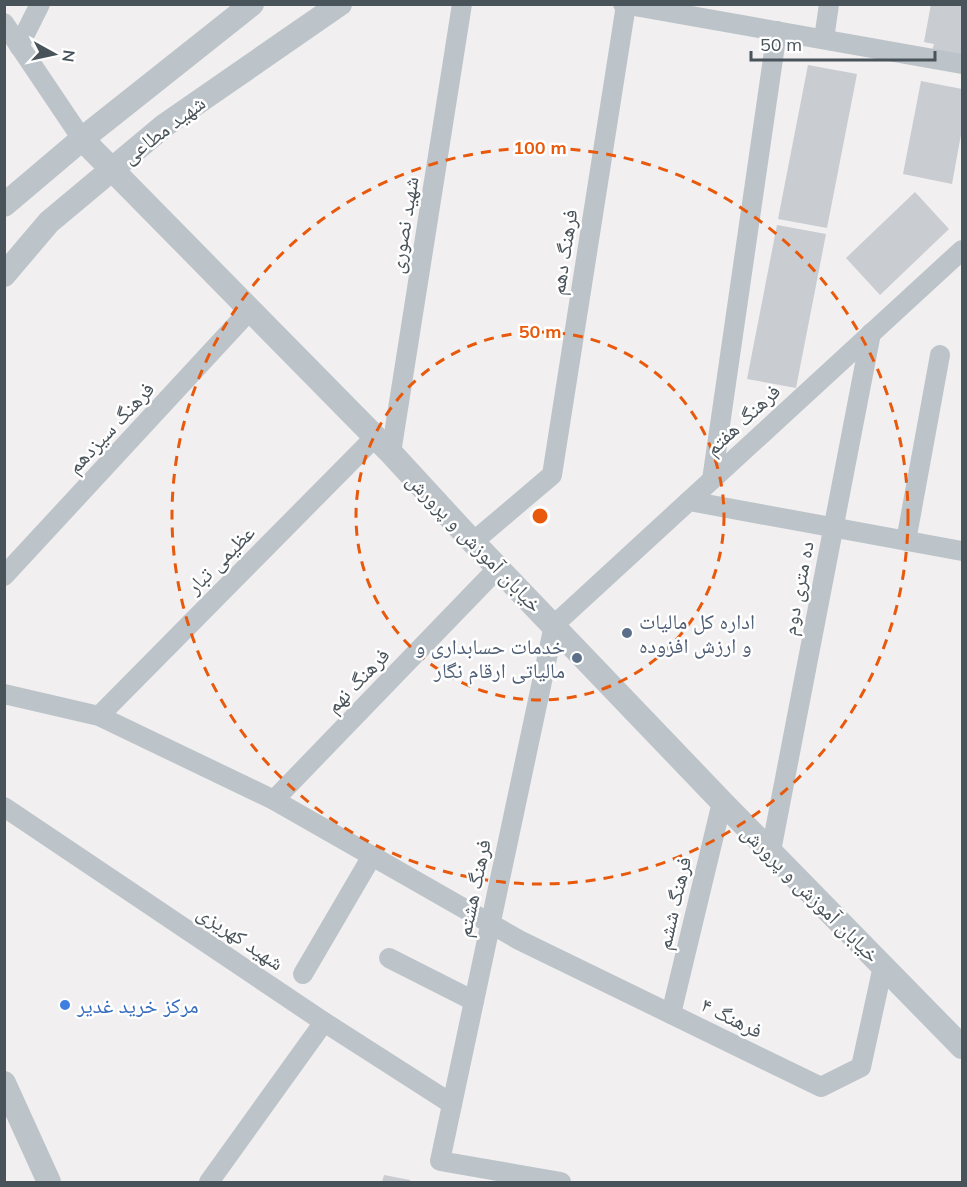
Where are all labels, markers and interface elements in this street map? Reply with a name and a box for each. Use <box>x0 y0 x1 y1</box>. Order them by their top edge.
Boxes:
north arrow <box>24 24 84 84</box>
scale bar <box>751 24 936 62</box>
text: 50 m <box>760 33 802 56</box>
text: N <box>58 49 80 63</box>
street label: شهید مطاعی <box>116 89 211 170</box>
text: 100 m <box>513 136 567 159</box>
street label: شهید نصوری <box>383 175 423 275</box>
street label: فرهنگ دهم <box>543 207 585 297</box>
text: 50 m <box>519 320 561 343</box>
street label: فرهنگ سیزدهم <box>61 376 161 480</box>
street label: فرهنگ هفتم <box>699 378 786 462</box>
street label: خیابان آموزش و پرورش <box>401 467 548 618</box>
centre of rings <box>530 506 550 526</box>
street label: عظیمی تبار <box>179 519 261 600</box>
street label: ده متری دوم <box>775 539 821 638</box>
place label: اداره کل مالیات و ارزش افزوده <box>639 608 755 659</box>
marker: اداره کل مالیات و ارزش افزوده <box>620 626 634 640</box>
place label: خدمات حسابداری و مالیاتی ارقام نگار <box>415 633 565 685</box>
street label: فرهنگ نهم <box>320 642 396 719</box>
marker: خدمات حسابداری و مالیاتی ارقام نگار <box>570 651 584 665</box>
street label: خیابان آموزش و پرورش <box>736 819 885 968</box>
street label: فرهنگ هشتم <box>450 837 498 940</box>
street label: فرهنگ ششم <box>650 854 698 953</box>
street label: شهید کهریزی <box>193 899 289 975</box>
street label: فرهنگ ۴ <box>697 991 767 1043</box>
place label: مرکز خرید غدیر <box>76 992 198 1018</box>
marker: مرکز خرید غدیر <box>58 998 72 1012</box>

